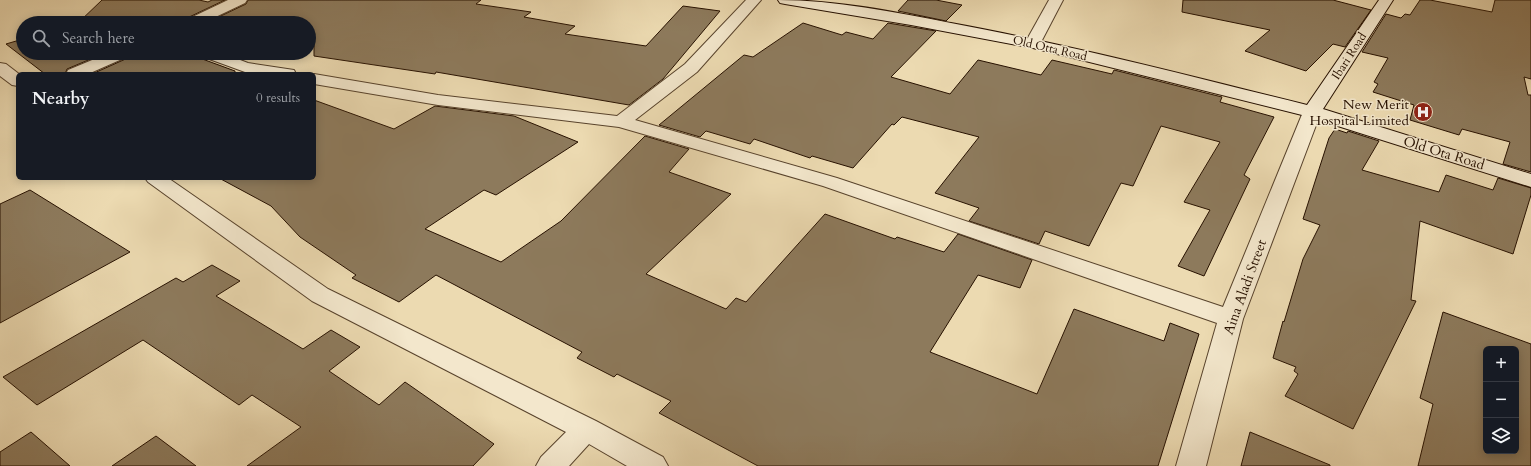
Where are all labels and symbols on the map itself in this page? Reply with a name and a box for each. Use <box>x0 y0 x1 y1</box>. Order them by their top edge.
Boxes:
street label: Ibari Road <box>1328 29 1370 83</box>
street label: Old Otta Road <box>1011 32 1089 64</box>
place label: New Merit Hospital Limited <box>1309 95 1410 130</box>
hospital icon: New Merit Hospital Limited <box>1412 101 1434 123</box>
street label: Old Ota Road <box>1401 132 1487 175</box>
street label: Aina Aladi Street <box>1219 236 1271 337</box>

